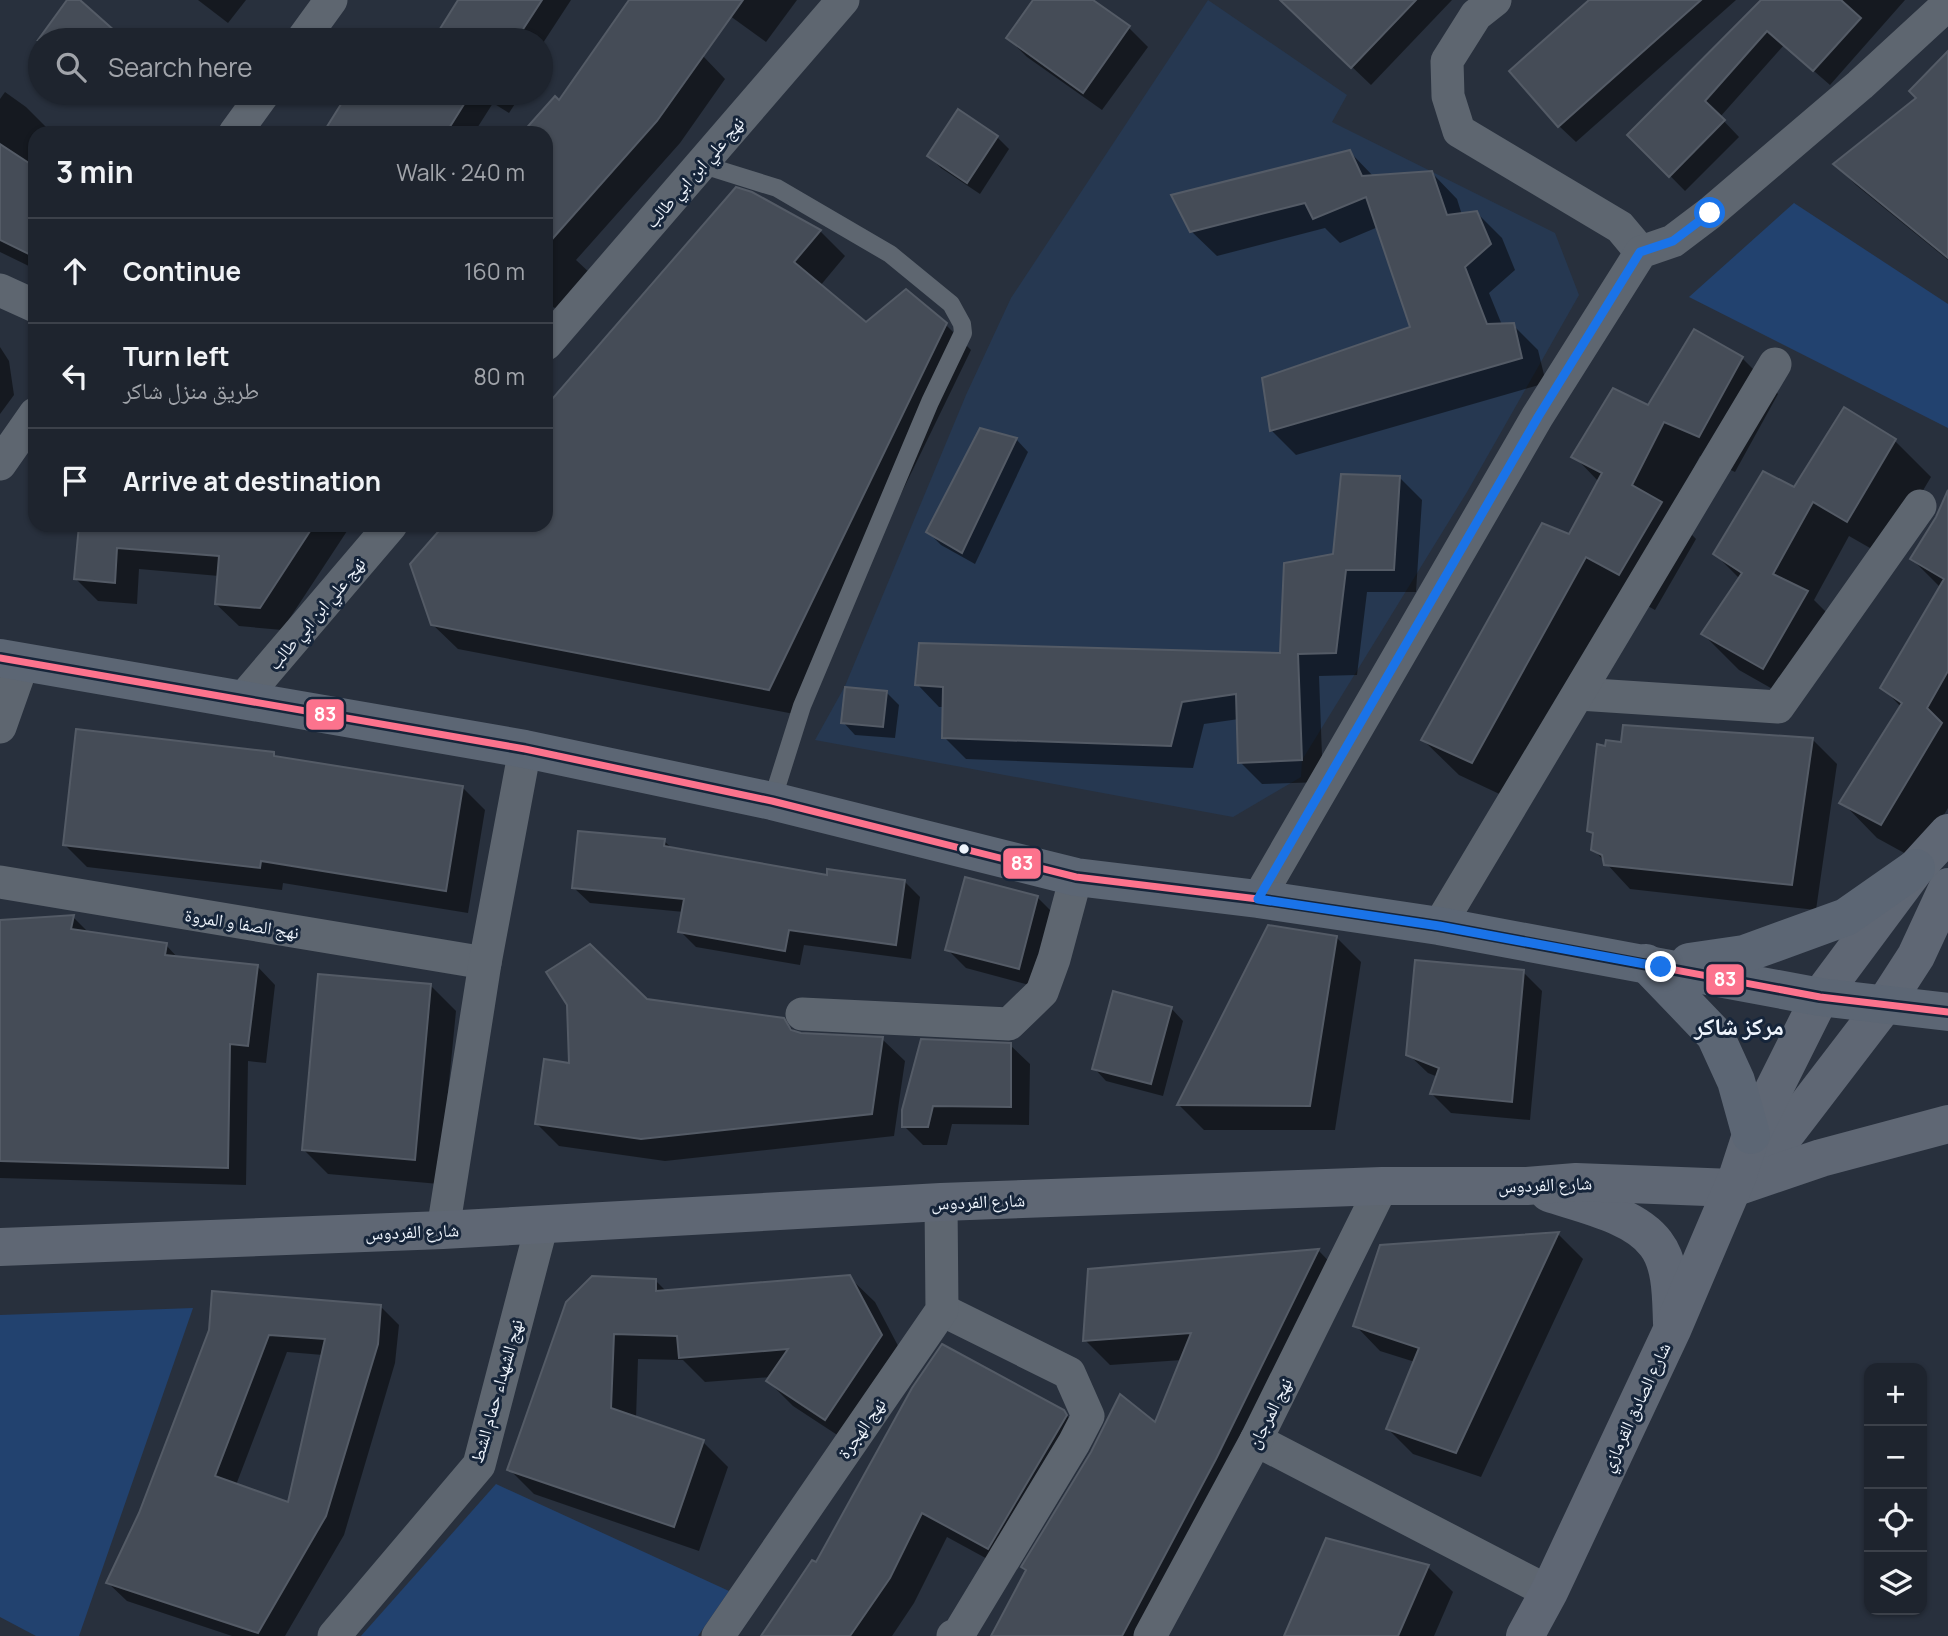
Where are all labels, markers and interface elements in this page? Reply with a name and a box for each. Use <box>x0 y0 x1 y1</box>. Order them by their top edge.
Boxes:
search box <box>28 28 553 105</box>
icon: search <box>52 48 90 86</box>
text: Search here <box>108 49 253 85</box>
street label: نهج علي ابن ابي طالب <box>639 111 752 235</box>
text: 3 min <box>56 151 134 192</box>
text: Walk · 240 m <box>396 156 525 188</box>
route start <box>1694 197 1725 228</box>
icon: ahead <box>56 252 94 290</box>
text: Continue <box>123 253 241 289</box>
text: 160 m <box>464 255 525 287</box>
text: Turn left <box>123 338 230 374</box>
icon: left <box>56 357 94 395</box>
text: 80 m <box>474 360 525 392</box>
text: طريق منزل شاكر <box>123 374 259 406</box>
icon: arrive <box>56 462 94 500</box>
text: Arrive at destination <box>123 463 381 499</box>
street label: نهج علي ابن ابي طالب <box>262 551 373 677</box>
line badge: 83 <box>305 698 345 731</box>
text: 83 <box>314 701 336 727</box>
unlabelled marker <box>957 842 971 856</box>
line badge: 83 <box>1002 847 1042 880</box>
text: 83 <box>1011 850 1033 876</box>
street label: نهج الصفا و المروة <box>183 902 301 945</box>
route end <box>1645 951 1676 982</box>
line badge: 83 <box>1705 963 1745 996</box>
text: 83 <box>1714 966 1736 992</box>
district label: مركز شاكر <box>1693 1009 1784 1042</box>
street label: شارع الفردوس <box>1497 1170 1593 1198</box>
street label: شارع الفردوس <box>930 1187 1026 1215</box>
street label: شارع الفردوس <box>364 1217 460 1245</box>
street label: نهج الشهداء حمام الشط <box>464 1316 529 1466</box>
street label: شارع الصادق القرمازي <box>1594 1338 1679 1477</box>
map controls <box>1864 1363 1927 1615</box>
button: + <box>1864 1363 1927 1426</box>
street label: نهج المرجان <box>1241 1373 1298 1453</box>
street label: نهج الهجرة <box>831 1393 891 1464</box>
button: − <box>1864 1426 1927 1489</box>
button: locate <box>1864 1489 1927 1552</box>
button: layers <box>1864 1552 1927 1615</box>

